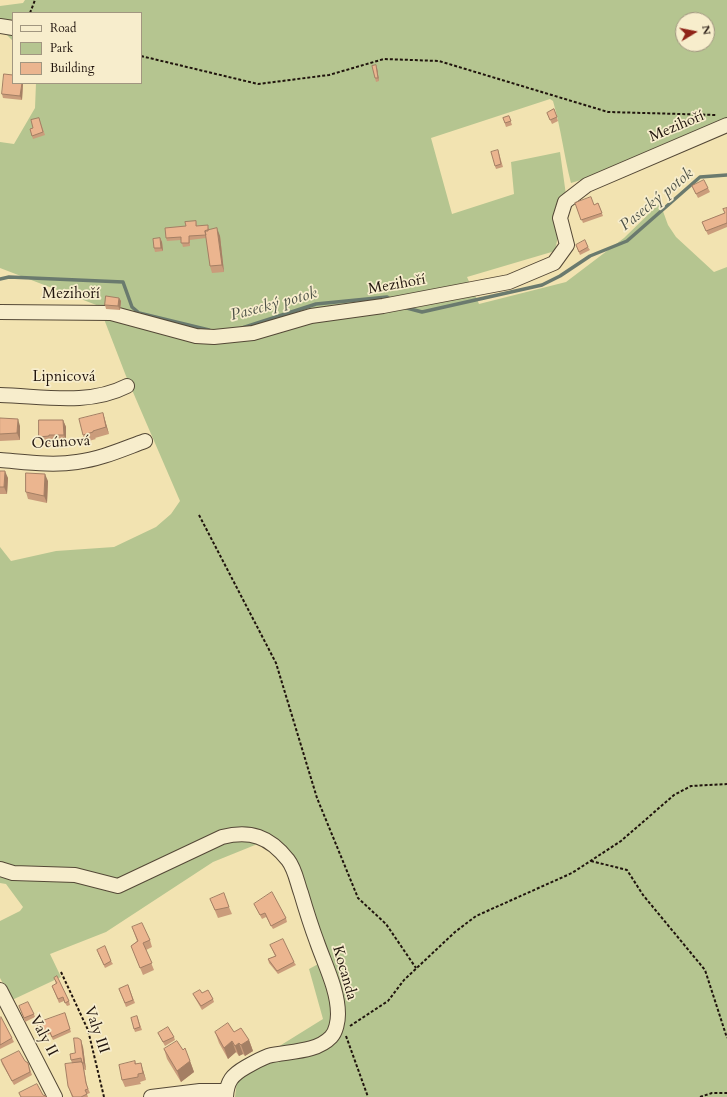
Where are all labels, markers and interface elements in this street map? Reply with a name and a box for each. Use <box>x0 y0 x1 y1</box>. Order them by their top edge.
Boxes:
legend <box>12 12 142 84</box>
north arrow <box>675 12 715 52</box>
text: Road <box>50 20 76 36</box>
text: N <box>698 24 715 36</box>
text: Park <box>50 40 73 56</box>
text: Building <box>50 60 94 76</box>
street label: Mezihoří <box>647 107 707 147</box>
water label: Pasecký potok <box>616 165 698 235</box>
street label: Mezihoří <box>367 271 427 299</box>
water label: Pasecký potok <box>229 284 319 326</box>
street label: Mezihoří <box>42 286 100 304</box>
street label: Lipnicová <box>32 369 96 387</box>
street label: Ocúnová <box>31 432 91 454</box>
street label: Kocanda <box>328 944 360 1002</box>
street label: Valy III <box>80 1004 112 1056</box>
street label: Valy II <box>25 1013 61 1059</box>

